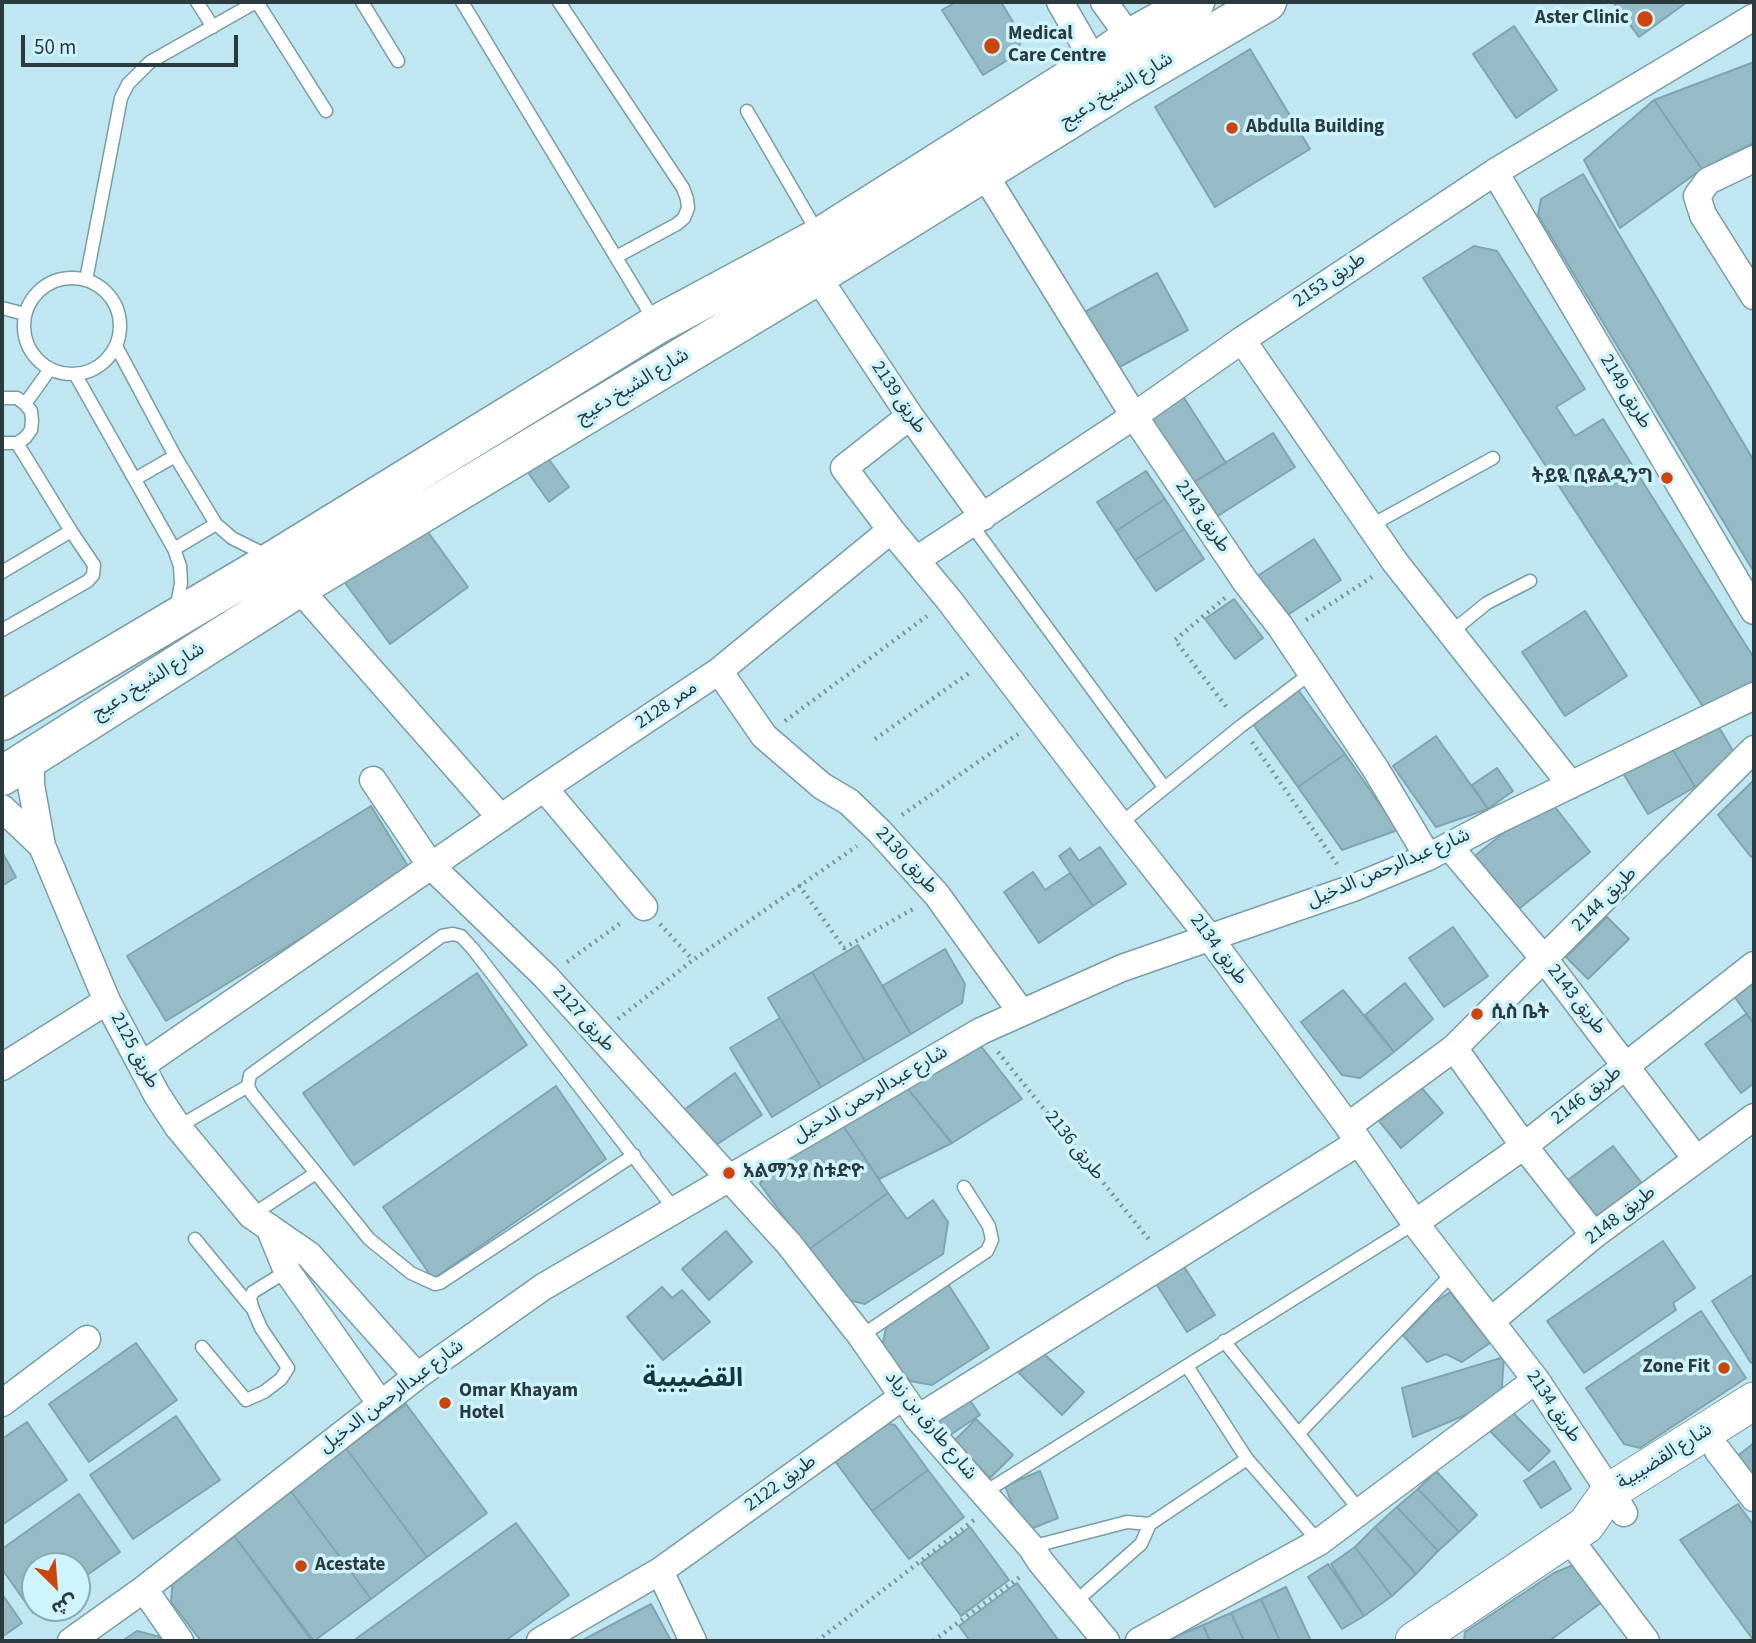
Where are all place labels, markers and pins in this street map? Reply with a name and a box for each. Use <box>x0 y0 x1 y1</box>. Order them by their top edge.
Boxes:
place label: Aster Clinic <box>1535 8 1629 30</box>
marker: Aster Clinic <box>1635 9 1655 29</box>
place label: Medical Care Centre <box>1008 24 1106 68</box>
marker: Medical Care Centre <box>982 36 1002 56</box>
place label: Abdulla Building <box>1246 117 1384 139</box>
marker: Abdulla Building <box>1224 120 1240 136</box>
place label: ትይዪ ቢዩልዲንግ <box>1532 467 1653 489</box>
marker: ትይዪ ቢዩልዲንግ <box>1659 470 1675 486</box>
place label: ሲስ ቤት <box>1491 1003 1549 1025</box>
marker: ሲስ ቤት <box>1469 1006 1485 1022</box>
place label: አልማንያ ስቱድዮ <box>743 1162 864 1184</box>
marker: አልማንያ ስቱድዮ <box>721 1165 737 1181</box>
place label: Zone Fit <box>1642 1357 1710 1379</box>
marker: Zone Fit <box>1716 1360 1732 1376</box>
place label: Omar Khayam Hotel <box>459 1381 578 1425</box>
marker: Omar Khayam Hotel <box>437 1395 453 1411</box>
place label: Acestate <box>315 1555 385 1577</box>
marker: Acestate <box>293 1558 309 1574</box>

